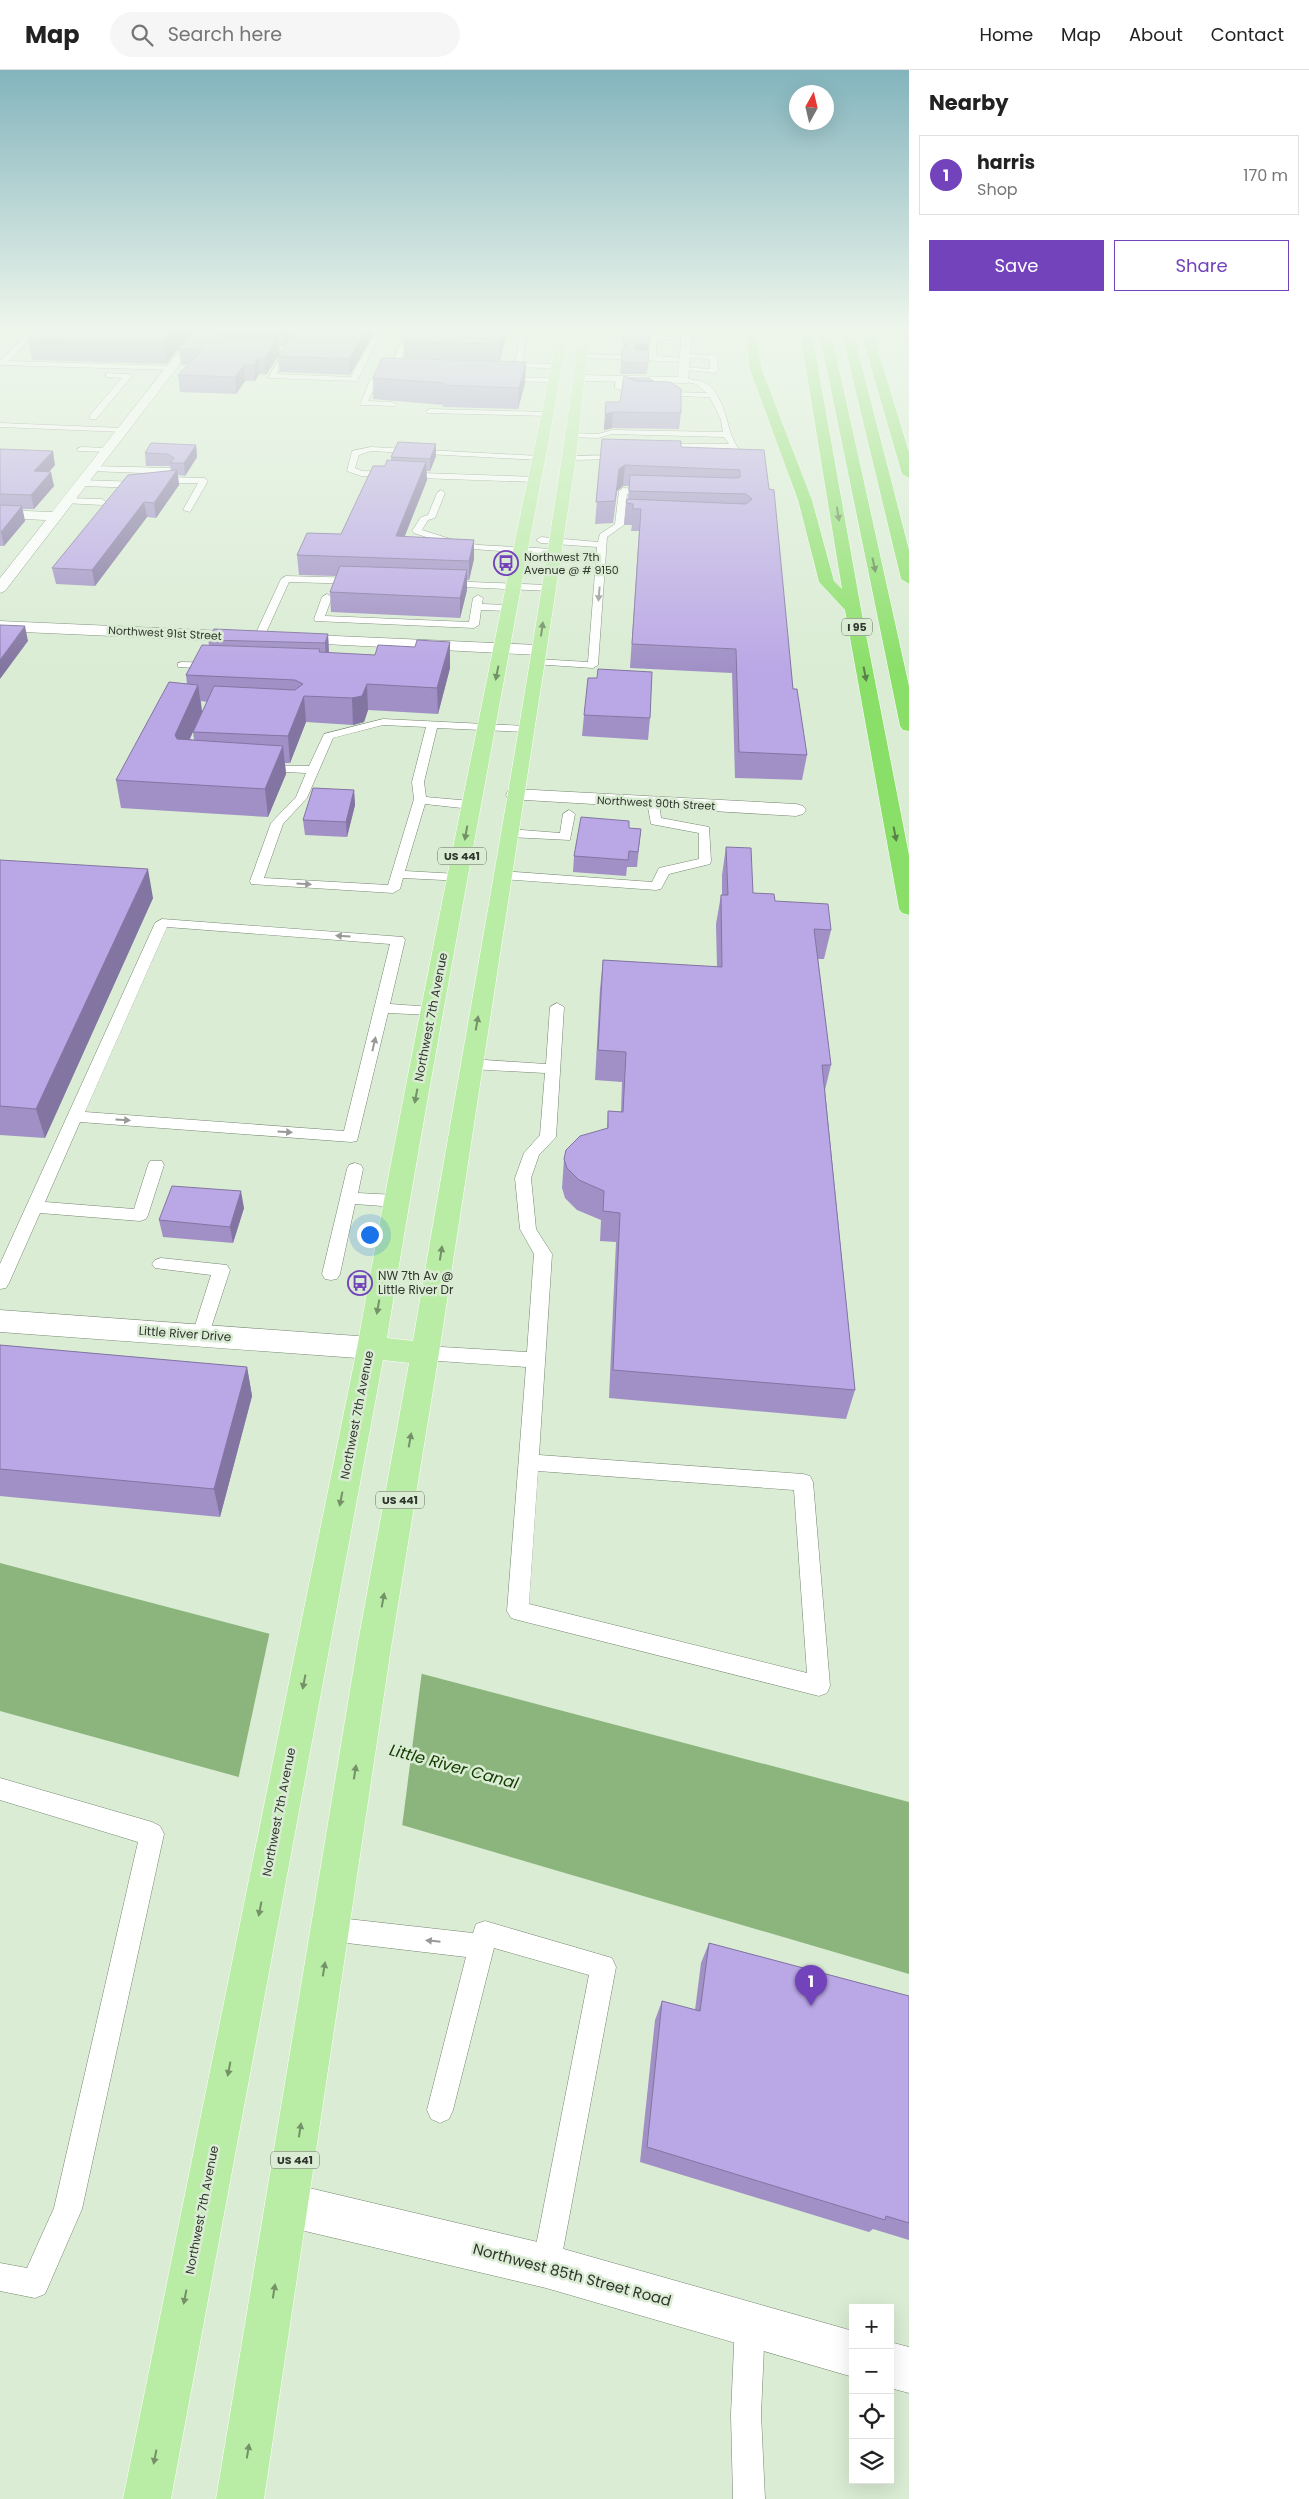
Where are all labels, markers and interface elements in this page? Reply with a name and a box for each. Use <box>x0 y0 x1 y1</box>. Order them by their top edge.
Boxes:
search box <box>110 12 460 57</box>
text: Map <box>25 18 80 51</box>
icon: search <box>128 21 156 49</box>
text: Search here <box>168 21 282 48</box>
text: Home <box>979 22 1033 47</box>
text: Map <box>1061 22 1101 47</box>
text: About <box>1129 22 1183 47</box>
text: Contact <box>1211 22 1284 47</box>
north arrow <box>789 85 834 130</box>
text: Nearby <box>929 88 1009 117</box>
text: harris <box>977 149 1035 176</box>
text: 1 <box>943 164 949 187</box>
text: 170 m <box>1243 164 1288 187</box>
text: Shop <box>977 178 1018 201</box>
button: Save <box>929 240 1104 291</box>
button: Share <box>1114 240 1289 291</box>
one-way arrow <box>834 506 842 522</box>
place label: Northwest 7th Avenue @ # 9150 <box>524 549 619 578</box>
bus stop icon: Northwest 7th Avenue @ # 9150 <box>493 550 519 576</box>
one-way arrow <box>871 557 879 573</box>
one-way arrow <box>594 586 602 602</box>
road number: I 95 <box>842 618 872 636</box>
one-way arrow <box>538 620 546 636</box>
street label: Northwest 91st Street <box>108 622 222 644</box>
one-way arrow <box>492 666 500 682</box>
one-way arrow <box>862 666 870 682</box>
street label: Northwest 90th Street <box>596 792 716 814</box>
one-way arrow <box>461 825 469 841</box>
one-way arrow <box>891 826 899 841</box>
road number: US 441 <box>438 848 486 864</box>
one-way arrow <box>297 881 313 889</box>
one-way arrow <box>335 931 351 939</box>
street label: Northwest 7th Avenue <box>410 951 451 1083</box>
one-way arrow <box>474 1015 482 1031</box>
one-way arrow <box>370 1037 378 1052</box>
one-way arrow <box>411 1088 419 1104</box>
one-way arrow <box>115 1116 131 1124</box>
one-way arrow <box>277 1129 293 1137</box>
your location <box>357 1222 383 1248</box>
one-way arrow <box>437 1244 445 1260</box>
place label: NW 7th Av @ Little River Dr <box>378 1267 454 1298</box>
bus stop icon: NW 7th Av @ Little River Dr <box>347 1270 373 1296</box>
one-way arrow <box>373 1299 381 1315</box>
street label: Little River Drive <box>138 1322 232 1345</box>
street label: Northwest 7th Avenue <box>336 1349 377 1481</box>
one-way arrow <box>407 1432 415 1448</box>
one-way arrow <box>336 1491 344 1507</box>
road number: US 441 <box>376 1492 424 1508</box>
one-way arrow <box>379 1592 387 1608</box>
one-way arrow <box>300 1674 308 1690</box>
water label: Little River Canal <box>387 1738 521 1795</box>
street label: Northwest 7th Avenue <box>258 1746 299 1878</box>
one-way arrow <box>351 1764 359 1780</box>
one-way arrow <box>256 1902 264 1918</box>
one-way arrow <box>425 1937 441 1945</box>
one-way arrow <box>320 1961 328 1977</box>
pin: 1 <box>795 1965 827 2006</box>
one-way arrow <box>225 2061 233 2077</box>
one-way arrow <box>296 2122 304 2138</box>
street label: Northwest 7th Avenue <box>181 2144 222 2276</box>
road number: US 441 <box>271 2152 319 2168</box>
street label: Northwest 85th Street Road <box>471 2238 674 2311</box>
one-way arrow <box>271 2282 279 2298</box>
one-way arrow <box>181 2290 189 2306</box>
map controls <box>849 2304 894 2484</box>
button: + <box>849 2304 894 2349</box>
button: − <box>849 2349 894 2394</box>
button: locate <box>849 2394 894 2439</box>
button: layers <box>849 2439 894 2484</box>
one-way arrow <box>245 2443 253 2459</box>
one-way arrow <box>150 2449 158 2465</box>

